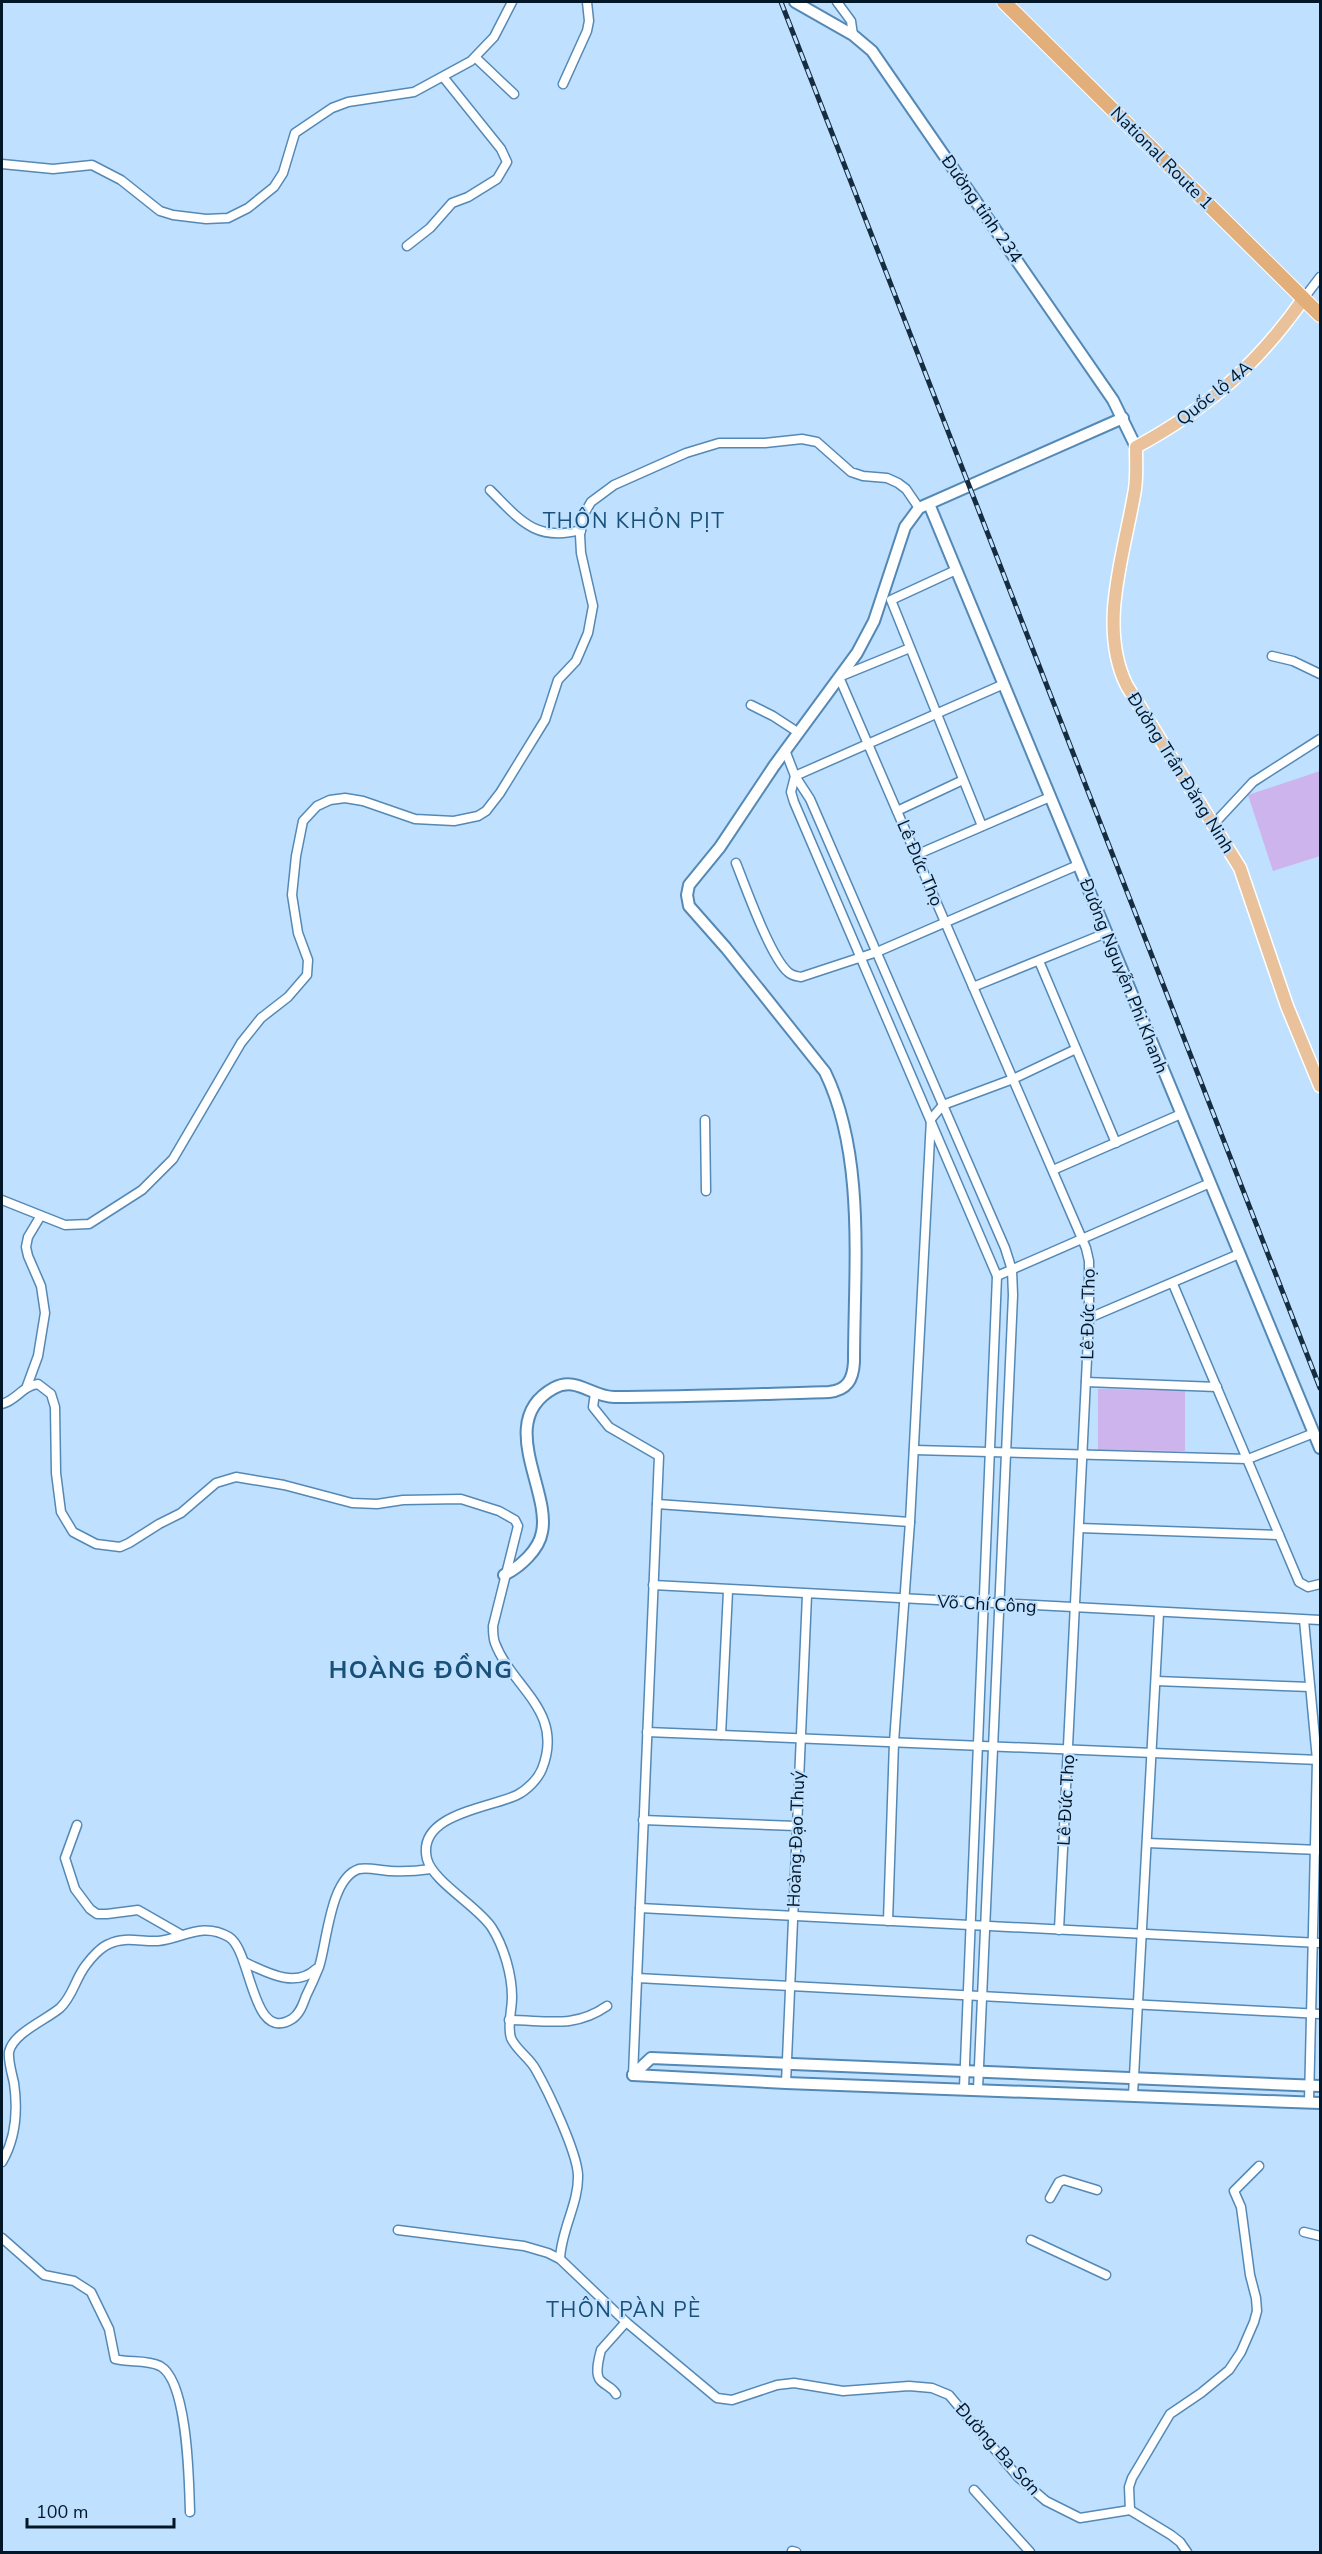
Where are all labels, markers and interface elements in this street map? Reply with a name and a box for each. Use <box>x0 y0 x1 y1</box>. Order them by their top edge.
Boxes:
street label: National Route 1 <box>1105 101 1219 215</box>
street label: Đường tỉnh 234 <box>935 149 1028 268</box>
street label: Quốc lộ 4A <box>1171 355 1257 431</box>
district label: THÔN KHỎN PỊT <box>543 507 725 535</box>
street label: Đường Trần Đăng Ninh <box>1121 687 1240 858</box>
street label: Lê Đức Thọ <box>891 816 949 910</box>
street label: Đường Nguyễn Phi Khanh <box>1073 874 1174 1077</box>
street label: Lê Đức Thọ <box>1075 1268 1101 1360</box>
street label: Võ Chí Công <box>936 1589 1037 1619</box>
district label: HOÀNG ĐỒNG <box>329 1653 513 1686</box>
street label: Lê Đức Thọ <box>1052 1754 1080 1846</box>
street label: Hoàng Đạo Thuý <box>782 1770 810 1908</box>
district label: THÔN PÀN PÈ <box>546 2296 702 2324</box>
street label: Đường Ba Sơn <box>949 2397 1046 2500</box>
scale bar <box>27 2491 174 2529</box>
text: 100 m <box>36 2500 88 2524</box>

